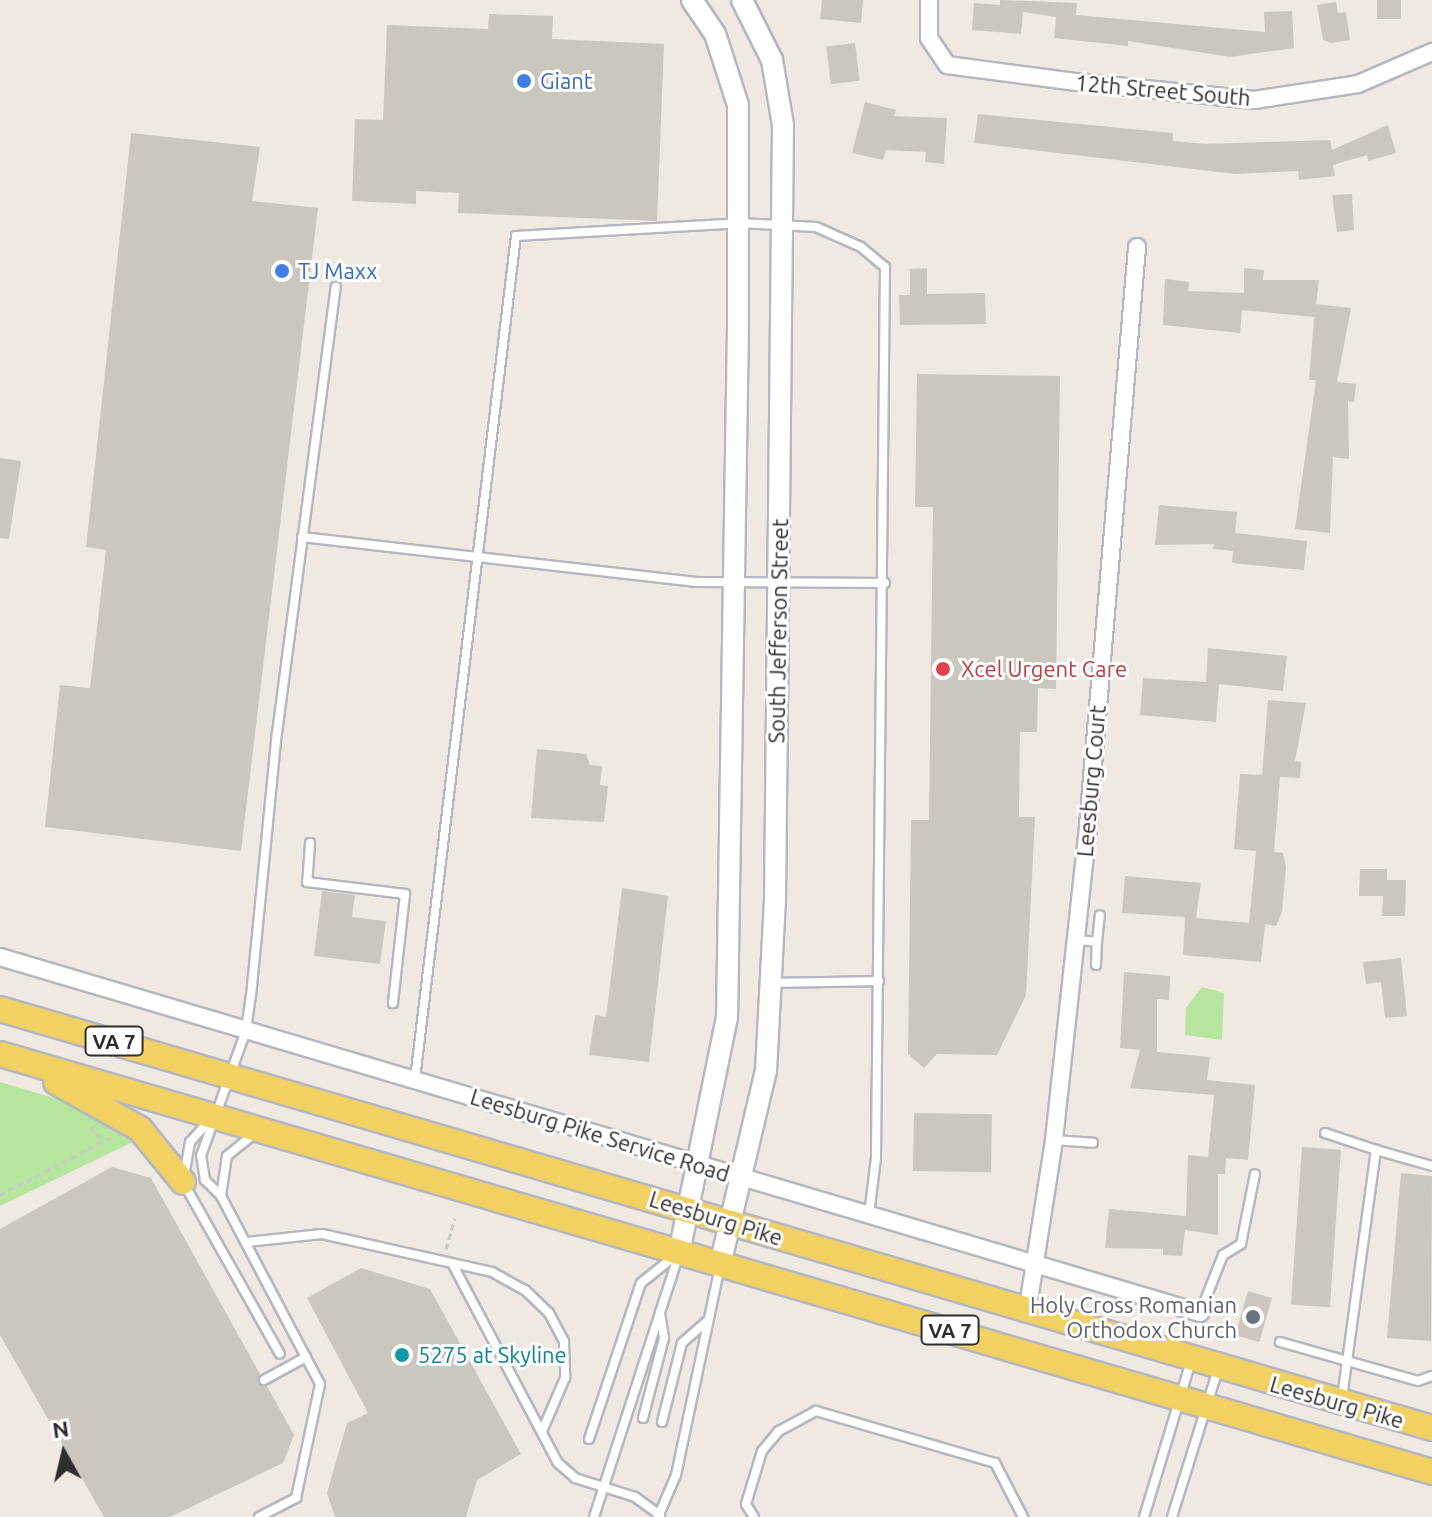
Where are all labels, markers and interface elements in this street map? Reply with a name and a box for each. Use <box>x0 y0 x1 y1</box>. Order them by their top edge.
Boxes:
place label: Giant <box>540 68 592 94</box>
street label: 12th Street South <box>1074 69 1252 111</box>
marker: Giant <box>515 72 533 90</box>
place label: TJ Maxx <box>298 258 377 284</box>
marker: TJ Maxx <box>273 262 291 280</box>
street label: South Jefferson Street <box>763 518 793 744</box>
place label: Xcel Urgent Care <box>961 656 1127 682</box>
marker: Xcel Urgent Care <box>932 658 954 680</box>
street label: Leesburg Court <box>1071 704 1111 858</box>
road number: VA 7 <box>84 1025 144 1057</box>
street label: Leesburg Pike Service Road <box>467 1083 733 1187</box>
street label: Leesburg Pike <box>646 1185 786 1251</box>
place label: Holy Cross Romanian Orthodox Church <box>1030 1291 1237 1342</box>
marker: Holy Cross Romanian Orthodox Church <box>1244 1308 1262 1326</box>
road number: VA 7 <box>920 1314 980 1346</box>
place label: 5275 at Skyline <box>418 1342 567 1368</box>
marker: 5275 at Skyline <box>393 1346 411 1364</box>
street label: Leesburg Pike <box>1267 1370 1407 1434</box>
north arrow <box>24 1413 104 1493</box>
text: N <box>51 1415 70 1442</box>

